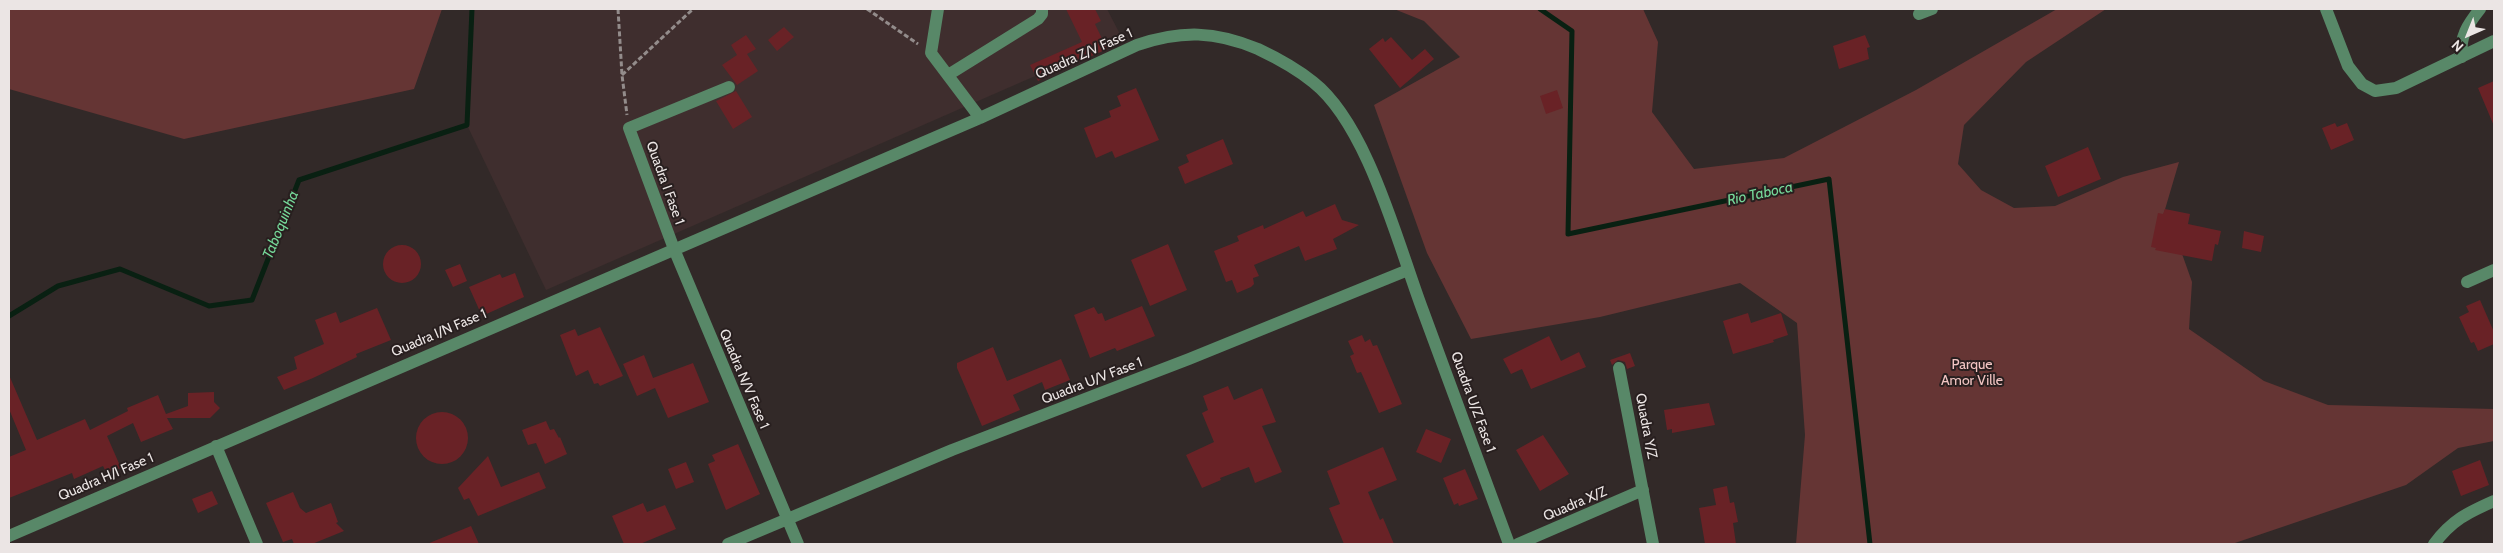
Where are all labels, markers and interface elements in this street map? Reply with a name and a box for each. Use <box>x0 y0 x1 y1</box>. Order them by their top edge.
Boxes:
north arrow <box>2443 10 2493 60</box>
street label: Quadra Z/V Fase 1 <box>1033 25 1135 83</box>
text: N <box>2448 36 2467 56</box>
street label: Quadra I Fase 1 <box>642 139 688 227</box>
water label: Rio Taboca <box>1725 178 1795 210</box>
water label: Taboquinha <box>259 188 303 262</box>
street label: Quadra I/N Fase 1 <box>389 305 489 361</box>
street label: Quadra N/V Fase 1 <box>715 327 773 431</box>
street label: Quadra U/Z Fase 1 <box>1447 349 1499 455</box>
street label: Quadra U/V Fase 1 <box>1039 354 1145 408</box>
park label: Parque Amor Ville <box>1941 357 2003 390</box>
street label: Quadra Y/Z <box>1631 392 1661 460</box>
street label: Quadra H/I Fase 1 <box>56 449 156 505</box>
street label: Quadra X/Z <box>1541 483 1609 525</box>

